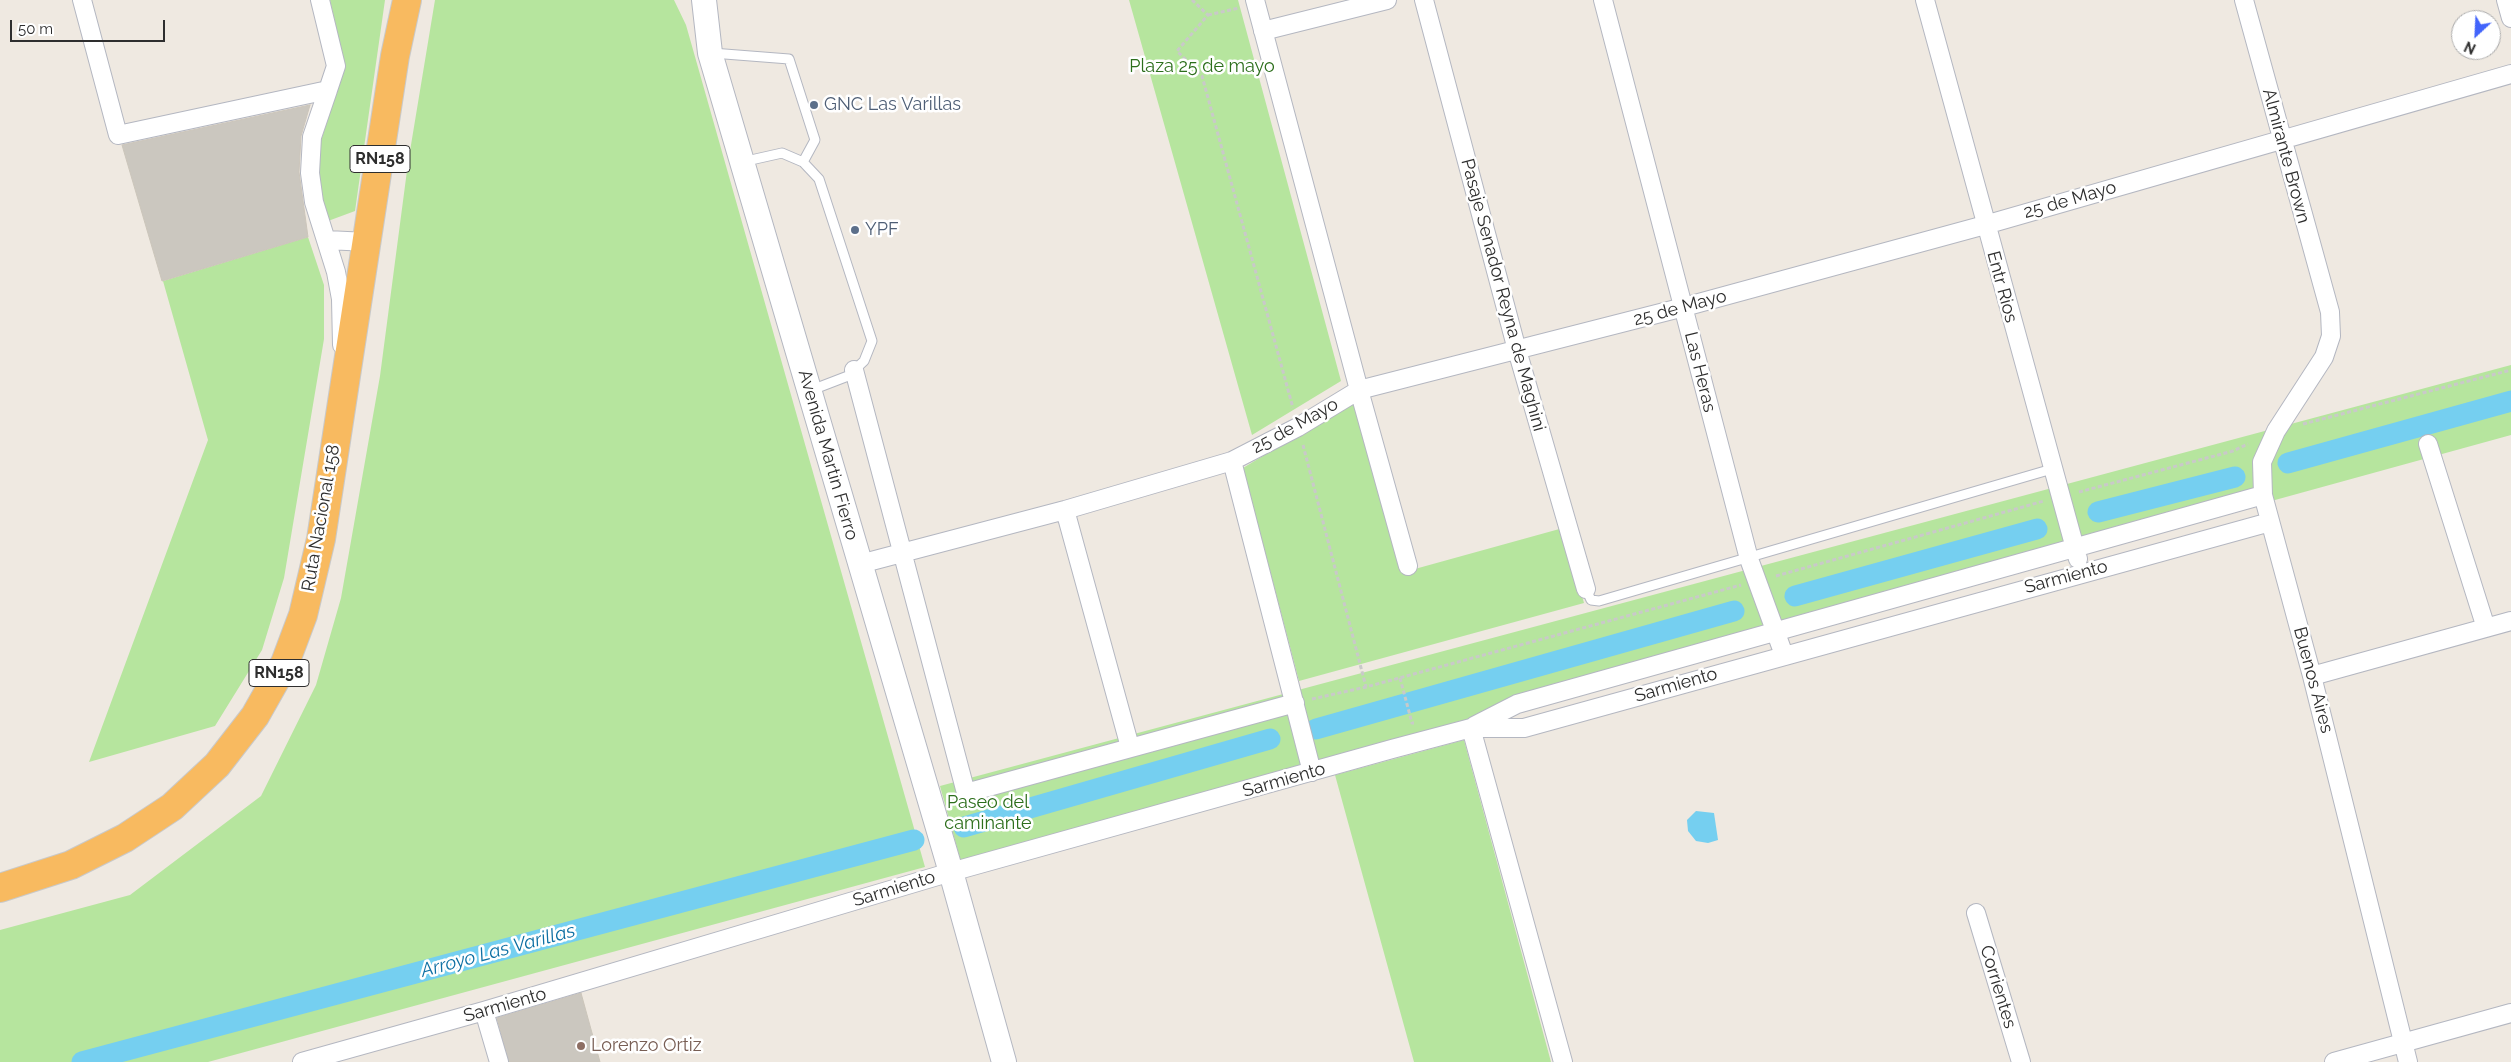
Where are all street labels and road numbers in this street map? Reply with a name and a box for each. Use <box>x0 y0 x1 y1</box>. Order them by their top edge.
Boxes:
street label: Almirante Brown <box>2258 86 2314 226</box>
road number: RN158 <box>350 146 410 172</box>
street label: Pasaje Senador Reyna de Maghini <box>1456 156 1550 434</box>
street label: 25 de Mayo <box>2021 176 2119 224</box>
street label: Entr Rios <box>1982 249 2022 325</box>
street label: 25 de Mayo <box>1631 285 1729 331</box>
street label: Las Heras <box>1680 330 1720 414</box>
street label: Avenida Martin Fierro <box>793 367 863 543</box>
street label: 25 de Mayo <box>1248 393 1342 459</box>
street label: Ruta Nacional 158 <box>297 443 345 593</box>
street label: Sarmiento <box>2022 556 2110 598</box>
street label: Buenos Aires <box>2288 625 2338 735</box>
road number: RN158 <box>249 660 309 686</box>
street label: Sarmiento <box>1632 663 1720 707</box>
street label: Sarmiento <box>1240 758 1328 802</box>
street label: Sarmiento <box>850 866 938 912</box>
street label: Corrientes <box>1975 943 2021 1031</box>
street label: Sarmiento <box>461 983 549 1027</box>

